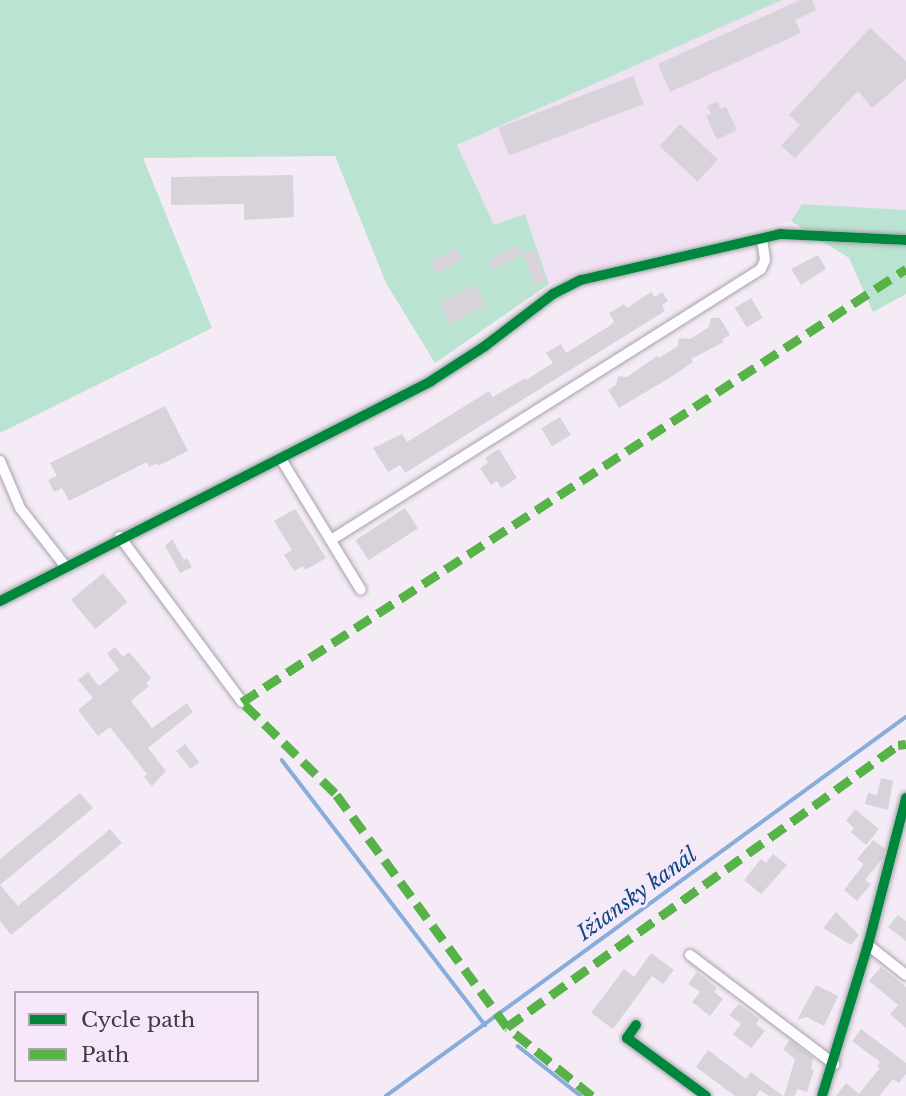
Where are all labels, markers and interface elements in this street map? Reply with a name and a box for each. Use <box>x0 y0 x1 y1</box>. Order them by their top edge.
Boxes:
water label: Ižiansky kanál <box>572 842 702 946</box>
legend <box>14 991 259 1082</box>
text: Cycle path <box>81 1007 195 1033</box>
text: Path <box>81 1042 129 1068</box>

